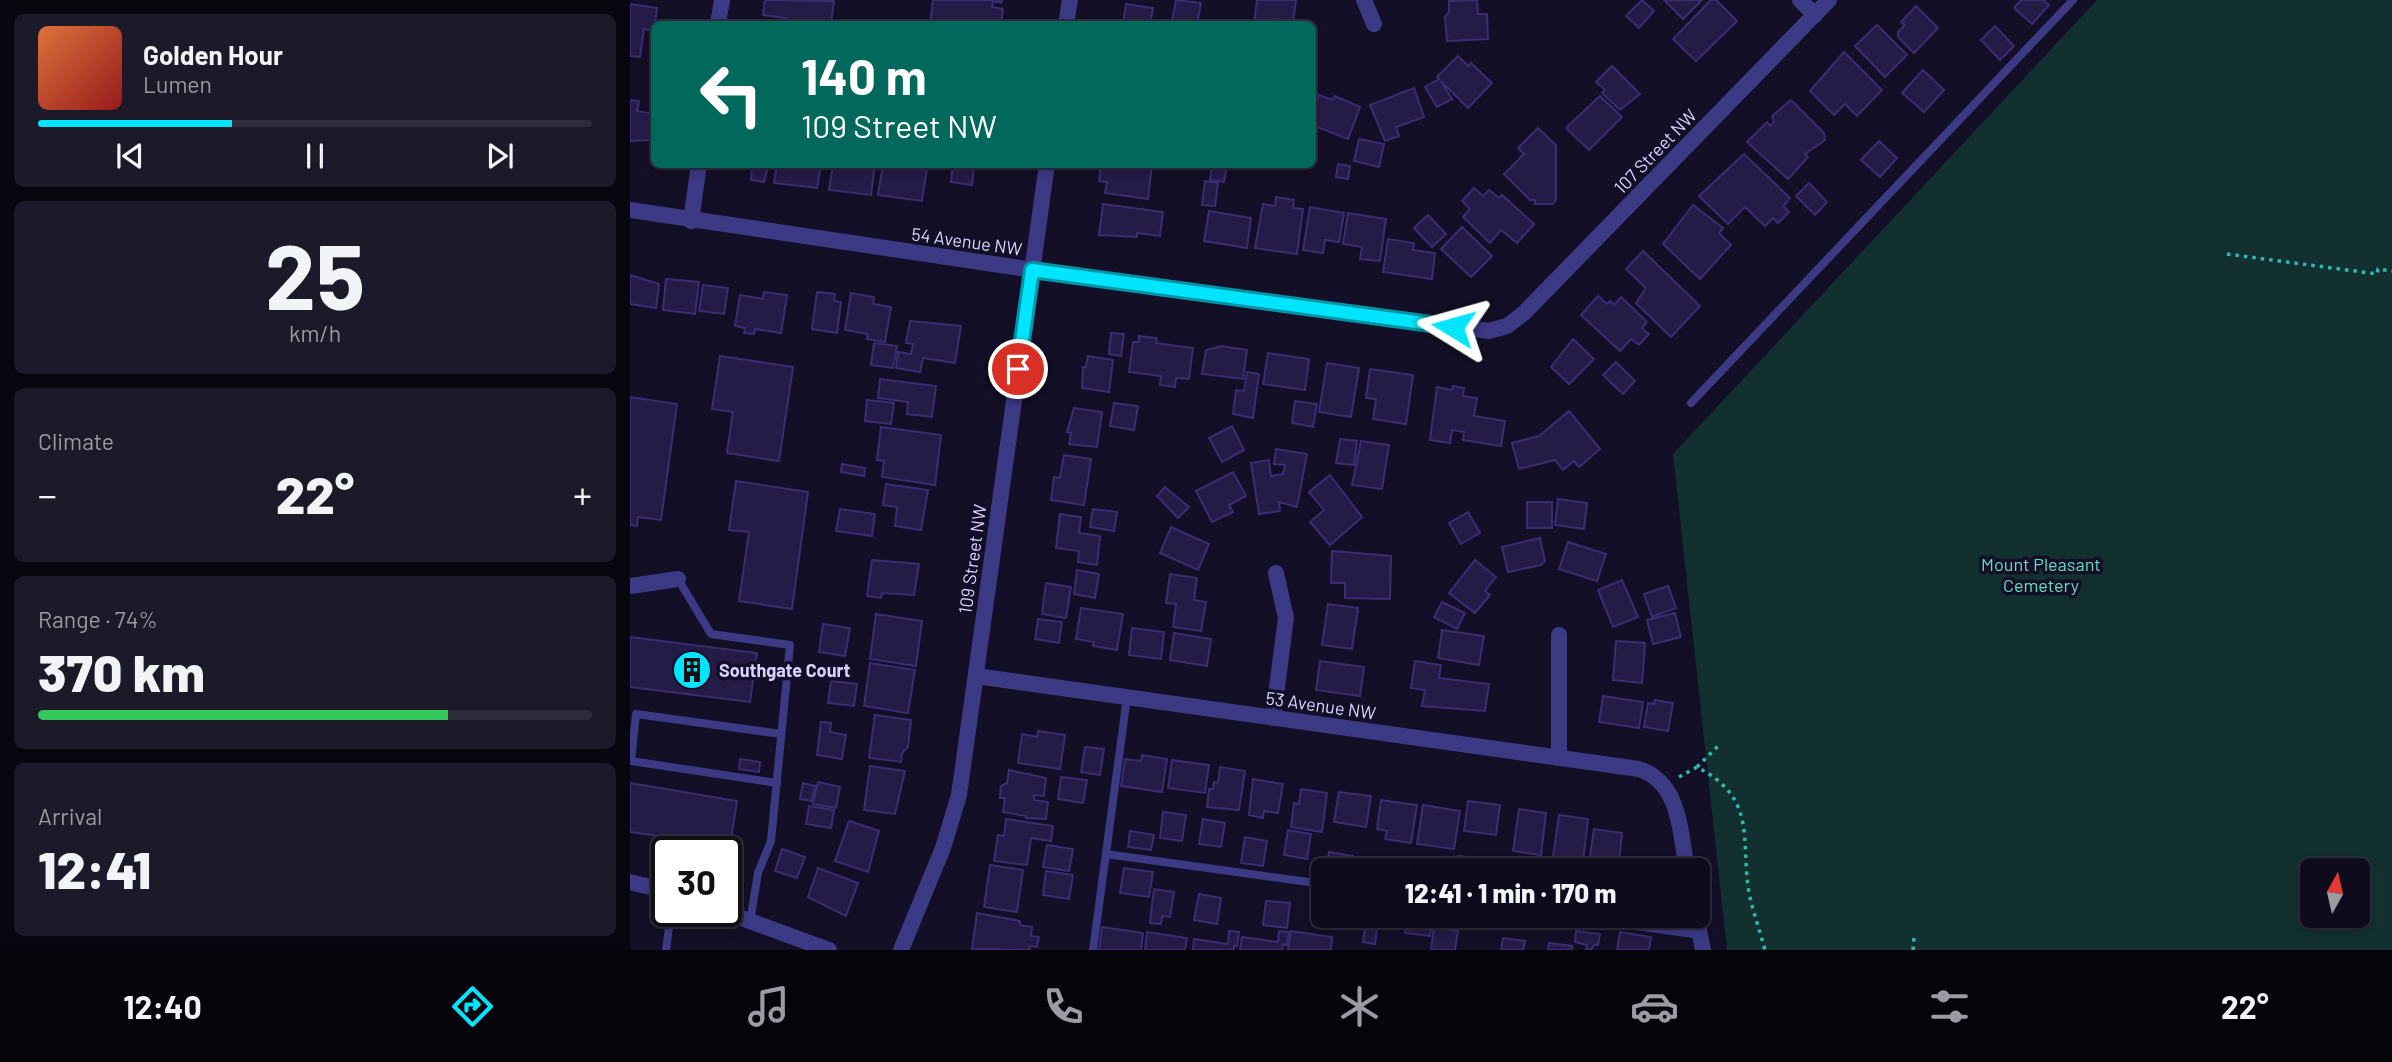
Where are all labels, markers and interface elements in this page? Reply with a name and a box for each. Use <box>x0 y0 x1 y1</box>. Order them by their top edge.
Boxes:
text: Golden Hour <box>143 39 283 70</box>
text: 140 m <box>801 46 927 105</box>
icon: left <box>686 49 777 140</box>
text: Lumen <box>143 70 212 98</box>
street label: 107 Street NW <box>1609 104 1701 198</box>
text: 109 Street NW <box>801 106 997 144</box>
icon: previous <box>111 137 149 175</box>
icon: pause <box>296 137 334 175</box>
icon: next <box>481 137 519 175</box>
text: 25 <box>265 219 365 328</box>
street label: 54 Avenue NW <box>910 222 1024 260</box>
position arrow <box>1416 290 1490 364</box>
text: km/h <box>289 319 341 347</box>
pin <box>988 339 1048 399</box>
icon: arrive <box>999 350 1037 388</box>
text: Climate <box>38 427 114 455</box>
text: 22° <box>276 462 354 524</box>
text: − <box>38 471 57 517</box>
text: + <box>573 471 592 517</box>
street label: 109 Street NW <box>953 503 991 615</box>
park label: Mount Pleasant Cemetery <box>1981 553 2101 596</box>
text: Range · 74% <box>38 605 158 633</box>
text: 370 km <box>38 640 205 702</box>
building icon: Southgate Court <box>671 649 713 691</box>
place label: Southgate Court <box>719 659 850 681</box>
street label: 53 Avenue NW <box>1265 686 1378 724</box>
text: Arrival <box>38 802 102 830</box>
speed limit sign: 30 <box>651 836 742 927</box>
text: 12:41 <box>38 837 151 899</box>
north arrow <box>2300 858 2370 928</box>
map controls <box>2300 858 2370 928</box>
text: 12:41 · 1 min · 170 m <box>1405 877 1616 908</box>
icon: directions <box>448 982 497 1031</box>
icon: music <box>744 982 793 1031</box>
icon: phone <box>1039 982 1088 1031</box>
icon: climate <box>1335 982 1384 1031</box>
icon: car <box>1630 982 1679 1031</box>
icon: filters <box>1925 982 1974 1031</box>
text: 12:40 <box>123 987 202 1025</box>
text: 22° <box>2221 987 2269 1025</box>

